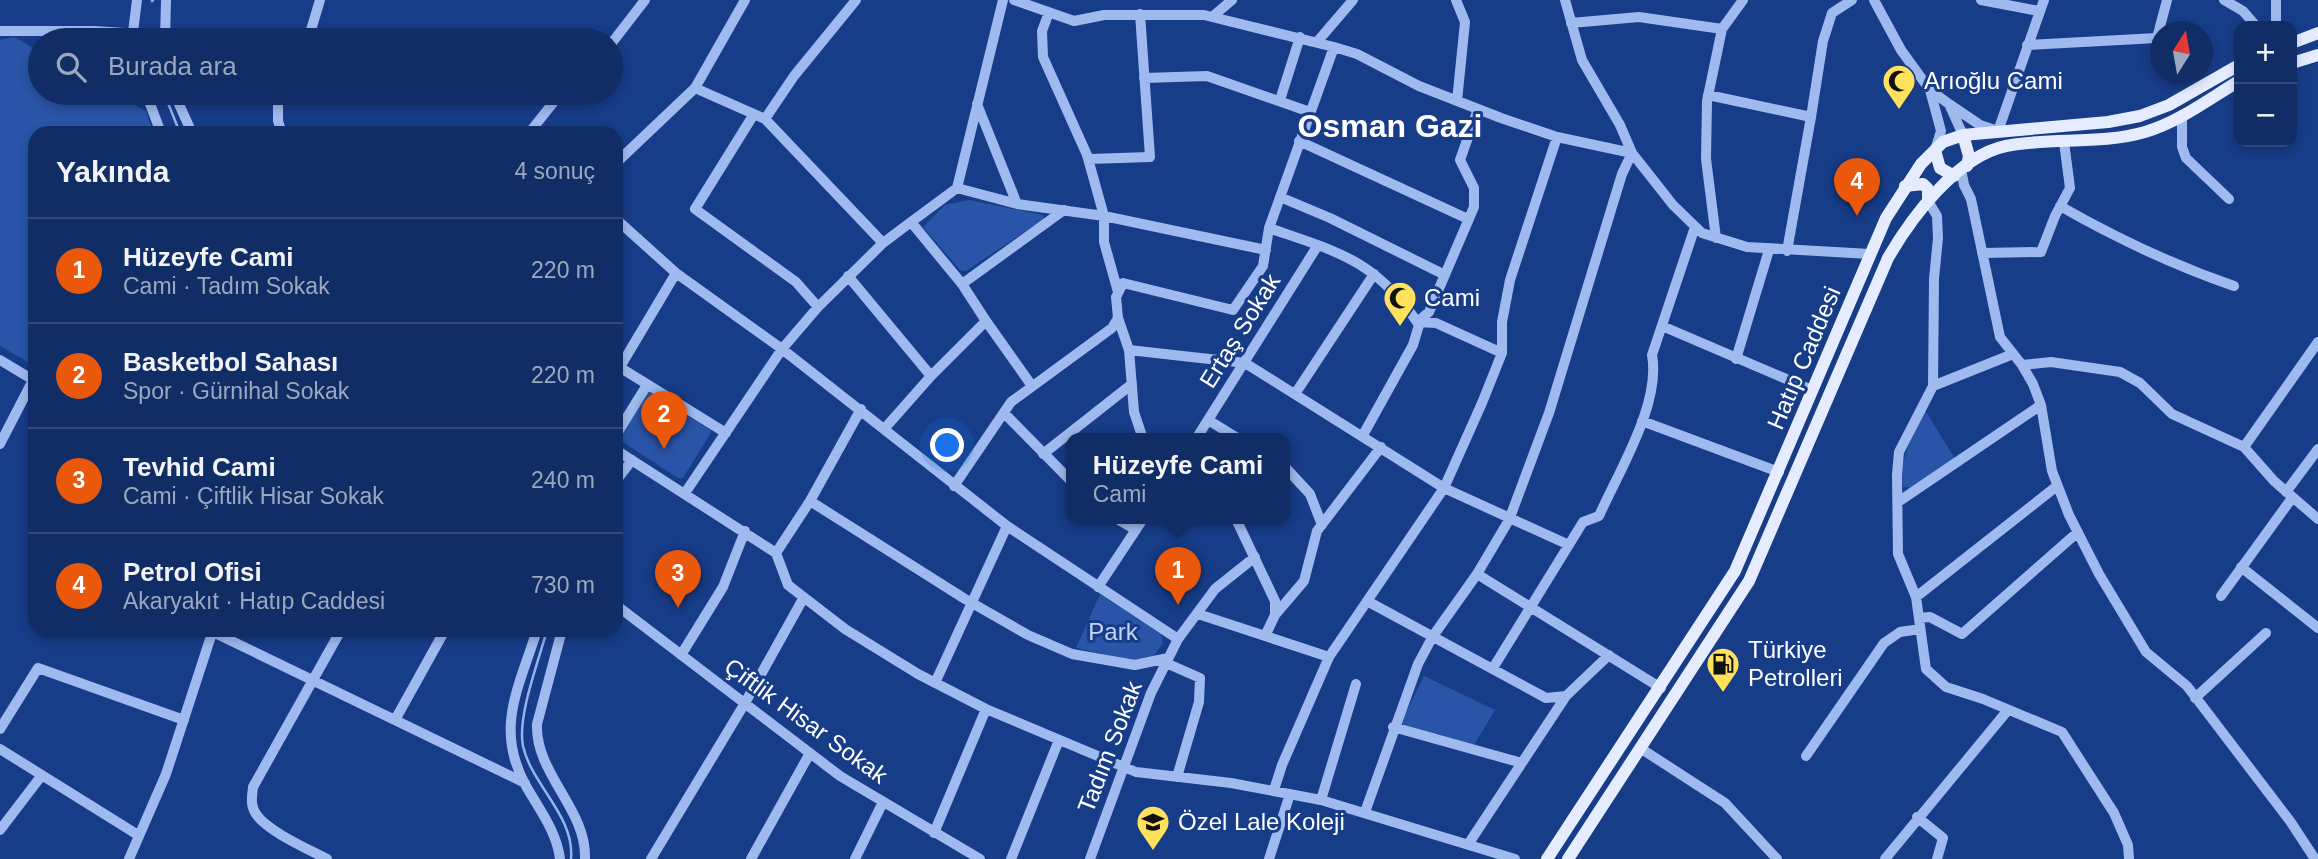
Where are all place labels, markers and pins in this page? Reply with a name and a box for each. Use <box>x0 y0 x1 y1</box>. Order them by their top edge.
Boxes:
mosque icon: Arıoğlu Cami <box>1880 62 1918 111</box>
place label: Arıoğlu Cami <box>1924 67 2063 94</box>
pin: 4 <box>1834 158 1880 216</box>
mosque icon: Cami <box>1381 279 1419 328</box>
place label: Cami <box>1424 284 1480 311</box>
pin: 2 <box>641 391 687 449</box>
pin: 1 <box>1155 547 1201 605</box>
pin: 3 <box>655 550 701 608</box>
place label: Türkiye Petrolleri <box>1748 636 1843 691</box>
fuel station icon: Türkiye Petrolleri <box>1704 645 1742 694</box>
school or university icon: Özel Lale Koleji <box>1134 803 1172 852</box>
place label: Özel Lale Koleji <box>1178 808 1345 835</box>

